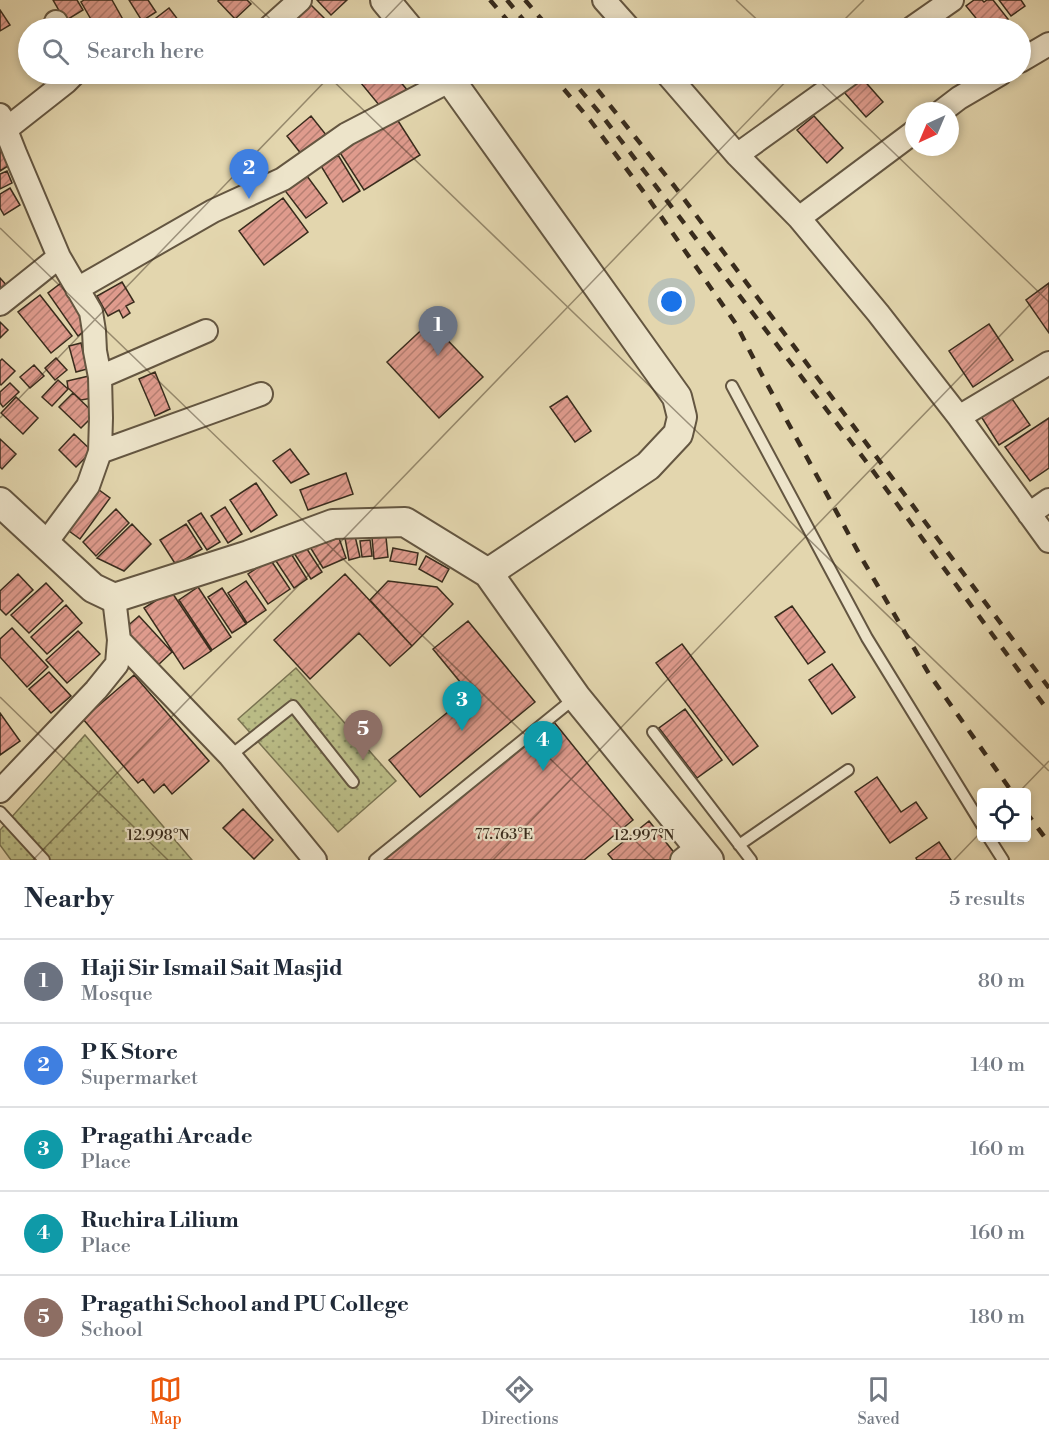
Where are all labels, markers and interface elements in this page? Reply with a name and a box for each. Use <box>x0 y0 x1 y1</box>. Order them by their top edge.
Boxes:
search box <box>18 18 1031 84</box>
icon: search <box>39 35 72 68</box>
text: Search here <box>87 38 204 65</box>
north arrow <box>905 102 959 156</box>
pin: 2 <box>230 150 268 199</box>
your location <box>657 287 686 316</box>
pin: 1 <box>418 306 458 356</box>
pin: 3 <box>442 682 482 731</box>
pin: 5 <box>344 710 382 760</box>
pin: 4 <box>524 722 562 771</box>
map controls <box>977 788 1031 842</box>
button: locate <box>977 788 1031 842</box>
text: 77.763°E <box>475 825 533 844</box>
text: 12.998°N <box>127 826 189 845</box>
text: 12.997°N <box>613 826 675 845</box>
text: Nearby <box>24 883 114 915</box>
text: 5 results <box>949 887 1025 912</box>
text: Haji Sir Ismail Sait Masjid <box>81 955 343 982</box>
text: 1 <box>39 969 48 994</box>
text: 80 m <box>978 969 1025 994</box>
text: Mosque <box>81 982 153 1007</box>
text: P K Store <box>81 1039 178 1066</box>
text: 2 <box>37 1053 50 1078</box>
text: 140 m <box>970 1053 1025 1078</box>
text: Supermarket <box>81 1066 198 1091</box>
text: Pragathi Arcade <box>81 1123 253 1150</box>
text: 3 <box>37 1137 50 1162</box>
text: 160 m <box>970 1137 1025 1162</box>
text: Place <box>81 1150 131 1175</box>
text: Ruchira Lilium <box>81 1207 239 1234</box>
text: 4 <box>37 1221 50 1246</box>
text: 160 m <box>970 1221 1025 1246</box>
text: Place <box>81 1234 131 1259</box>
text: Pragathi School and PU College <box>81 1291 409 1318</box>
text: 5 <box>37 1305 50 1330</box>
text: 180 m <box>970 1305 1025 1330</box>
text: School <box>81 1318 143 1343</box>
tab: Map <box>149 1373 182 1429</box>
tab: Directions <box>481 1373 559 1429</box>
tab: Saved <box>857 1373 900 1429</box>

